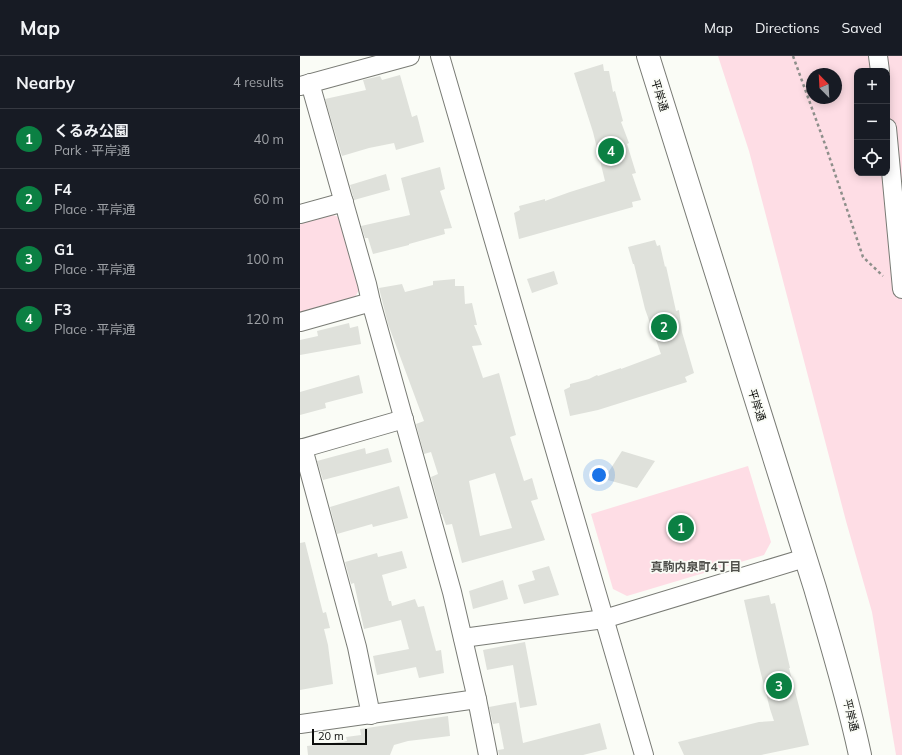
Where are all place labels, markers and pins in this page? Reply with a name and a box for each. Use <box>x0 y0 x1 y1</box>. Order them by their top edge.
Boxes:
pin: 4 <box>598 136 624 166</box>
pin: 2 <box>651 312 677 342</box>
pin: 1 <box>668 513 694 543</box>
pin: 3 <box>766 671 792 701</box>

